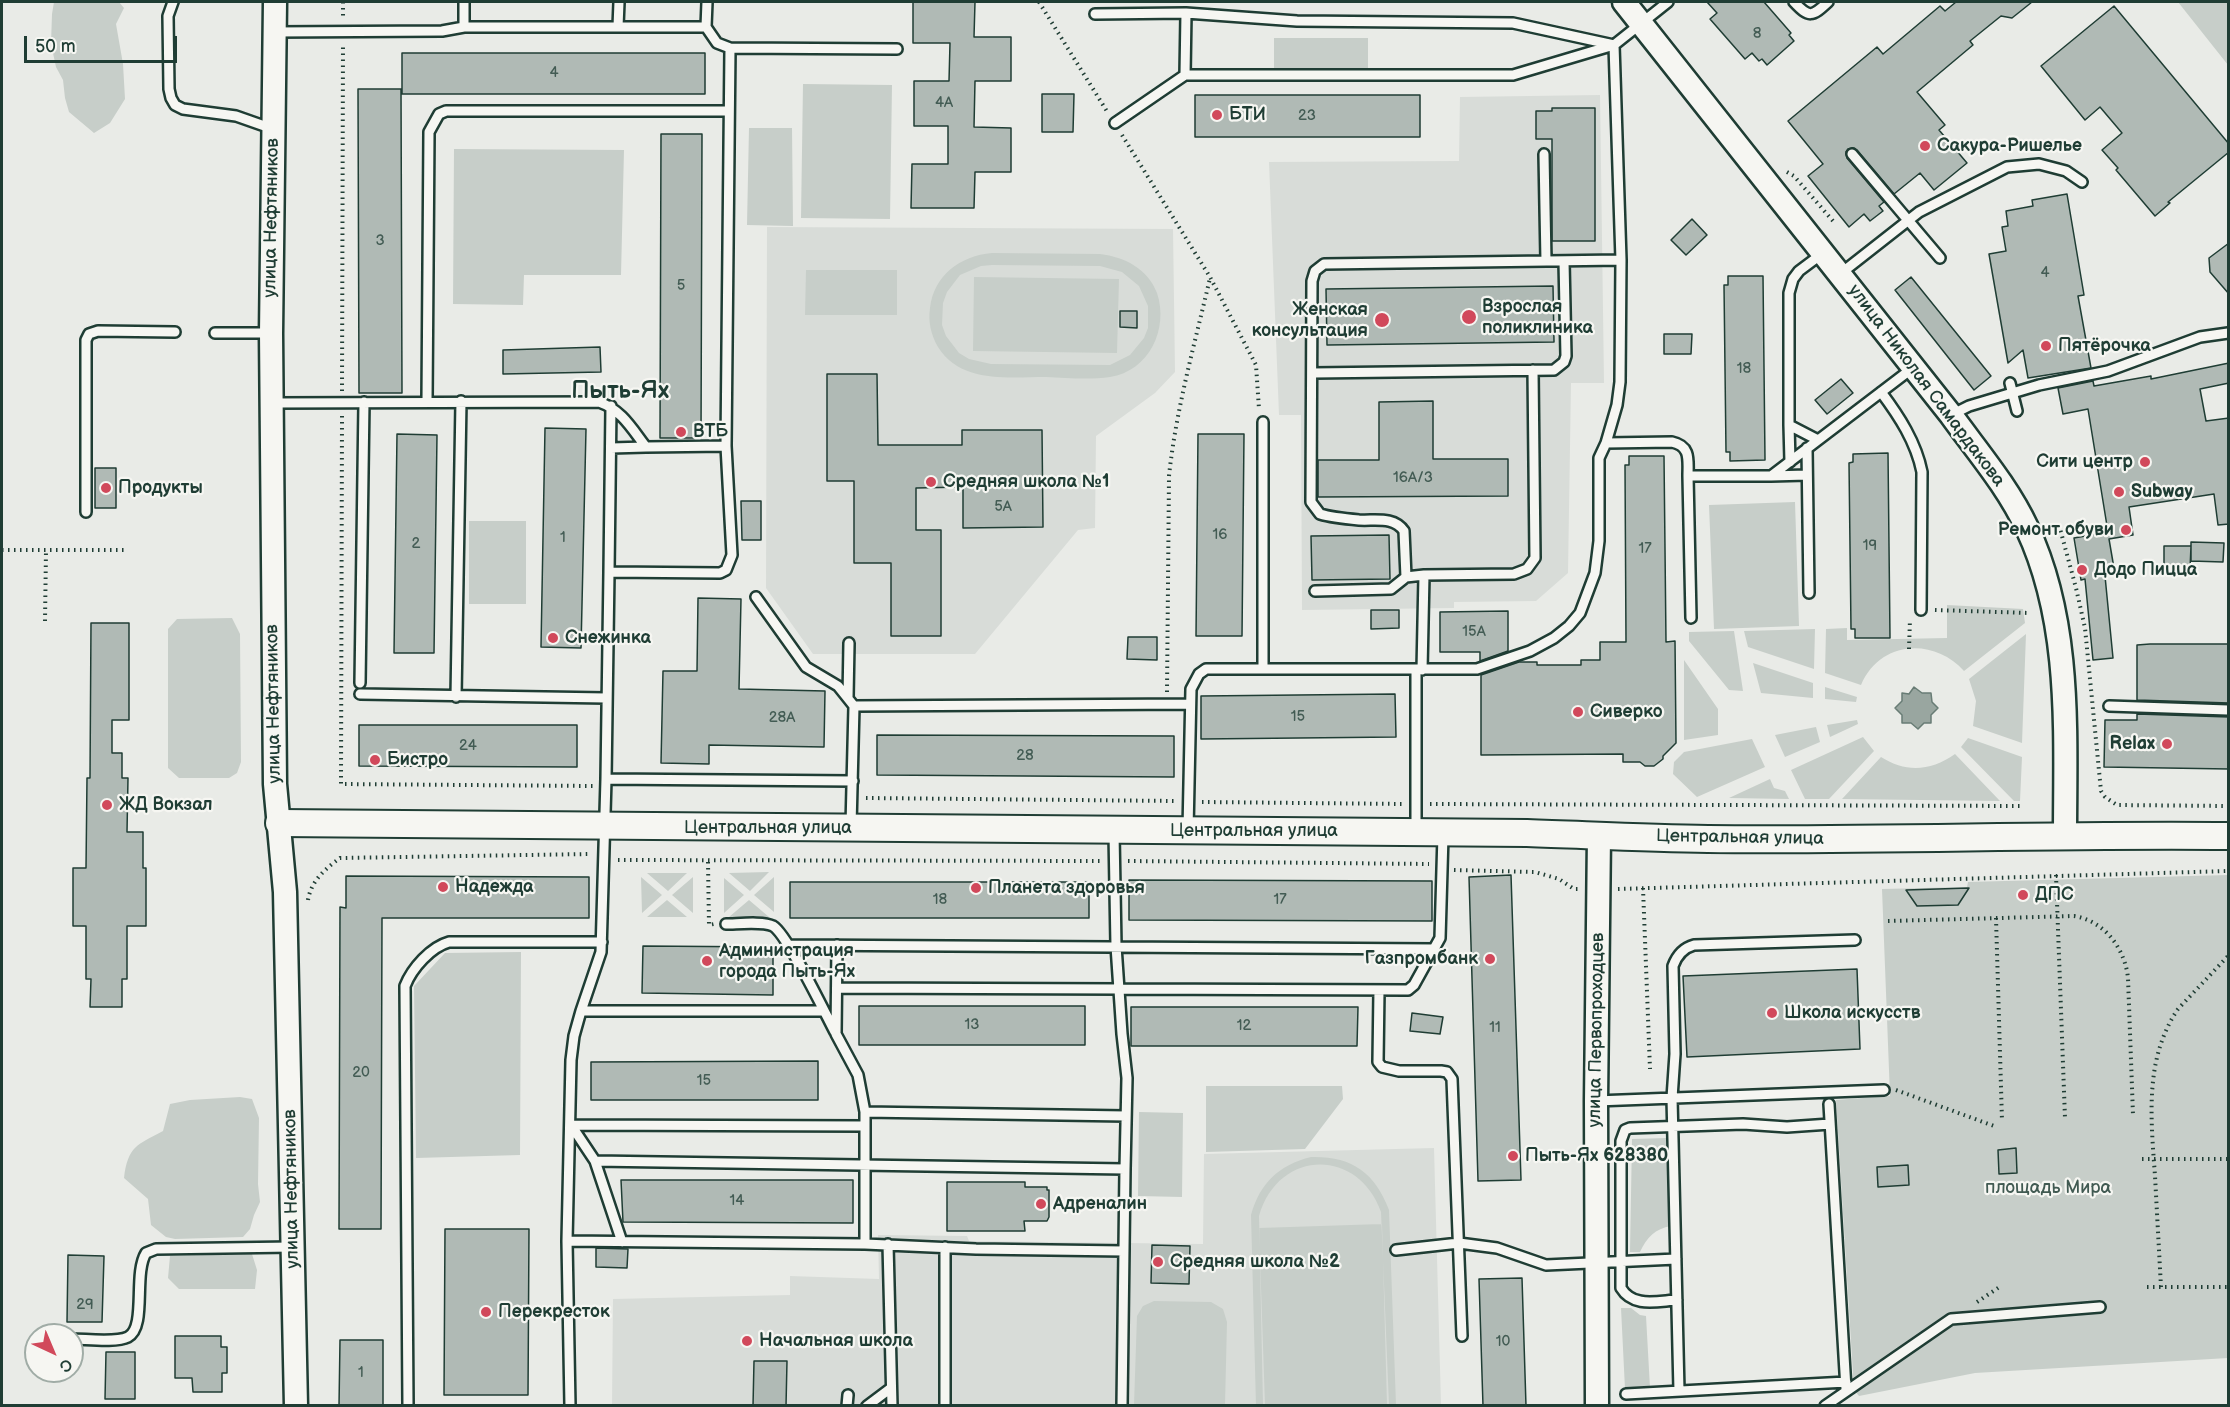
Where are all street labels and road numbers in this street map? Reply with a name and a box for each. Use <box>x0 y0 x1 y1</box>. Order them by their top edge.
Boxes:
street label: улица Нефтяников <box>260 138 284 298</box>
street label: улица Николая Самардакова <box>1843 281 2009 491</box>
street label: улица Нефтяников <box>262 624 286 784</box>
street label: Центральная улица <box>684 817 852 839</box>
street label: Центральная улица <box>1170 820 1338 842</box>
street label: Центральная улица <box>1656 826 1824 850</box>
street label: улица Первопроходцев <box>1585 932 1609 1128</box>
street label: улица Нефтяников <box>280 1109 304 1269</box>

